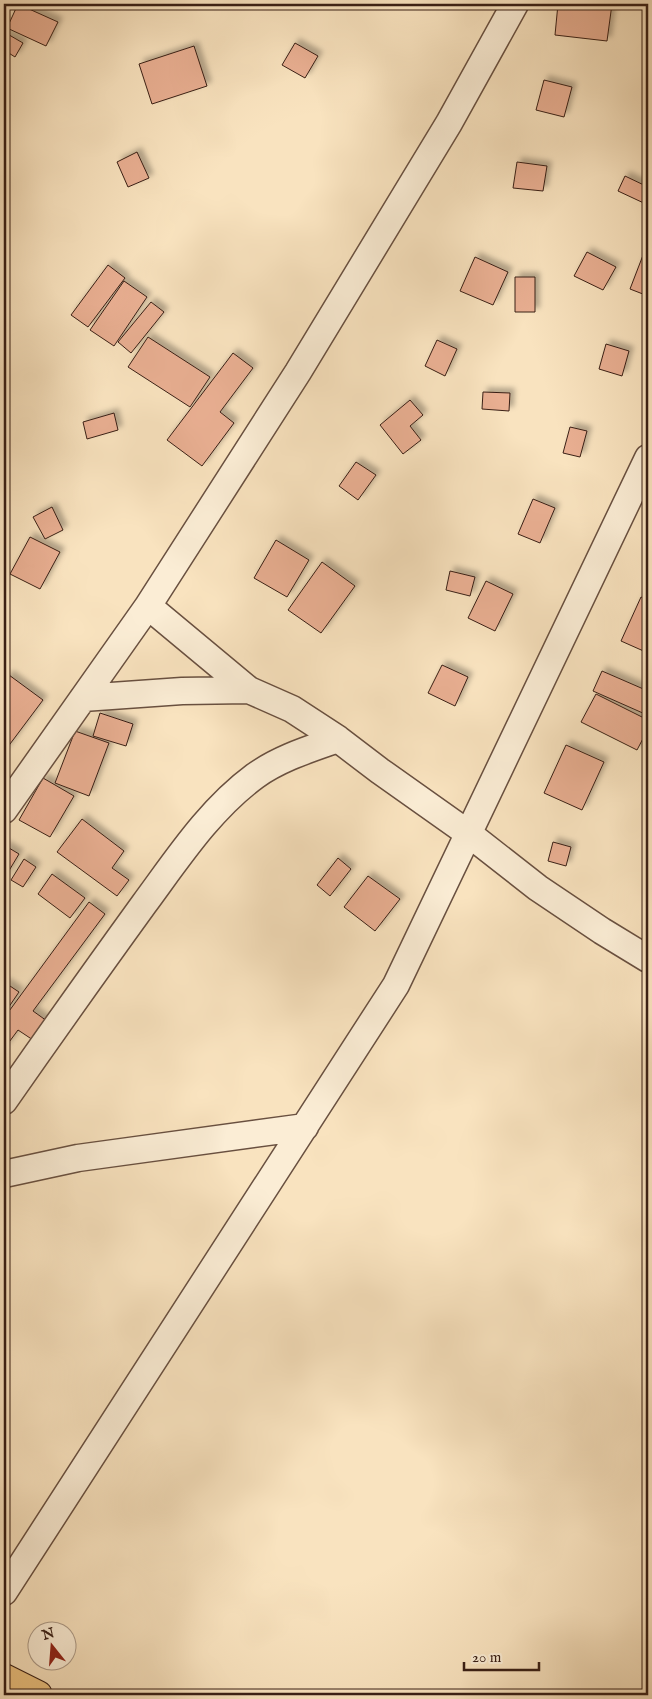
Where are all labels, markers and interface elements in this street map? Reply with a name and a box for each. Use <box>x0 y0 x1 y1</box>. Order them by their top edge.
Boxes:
north arrow <box>28 1622 78 1672</box>
text: N <box>39 1624 57 1645</box>
scale bar <box>464 1639 540 1671</box>
text: 20 m <box>472 1648 502 1667</box>

